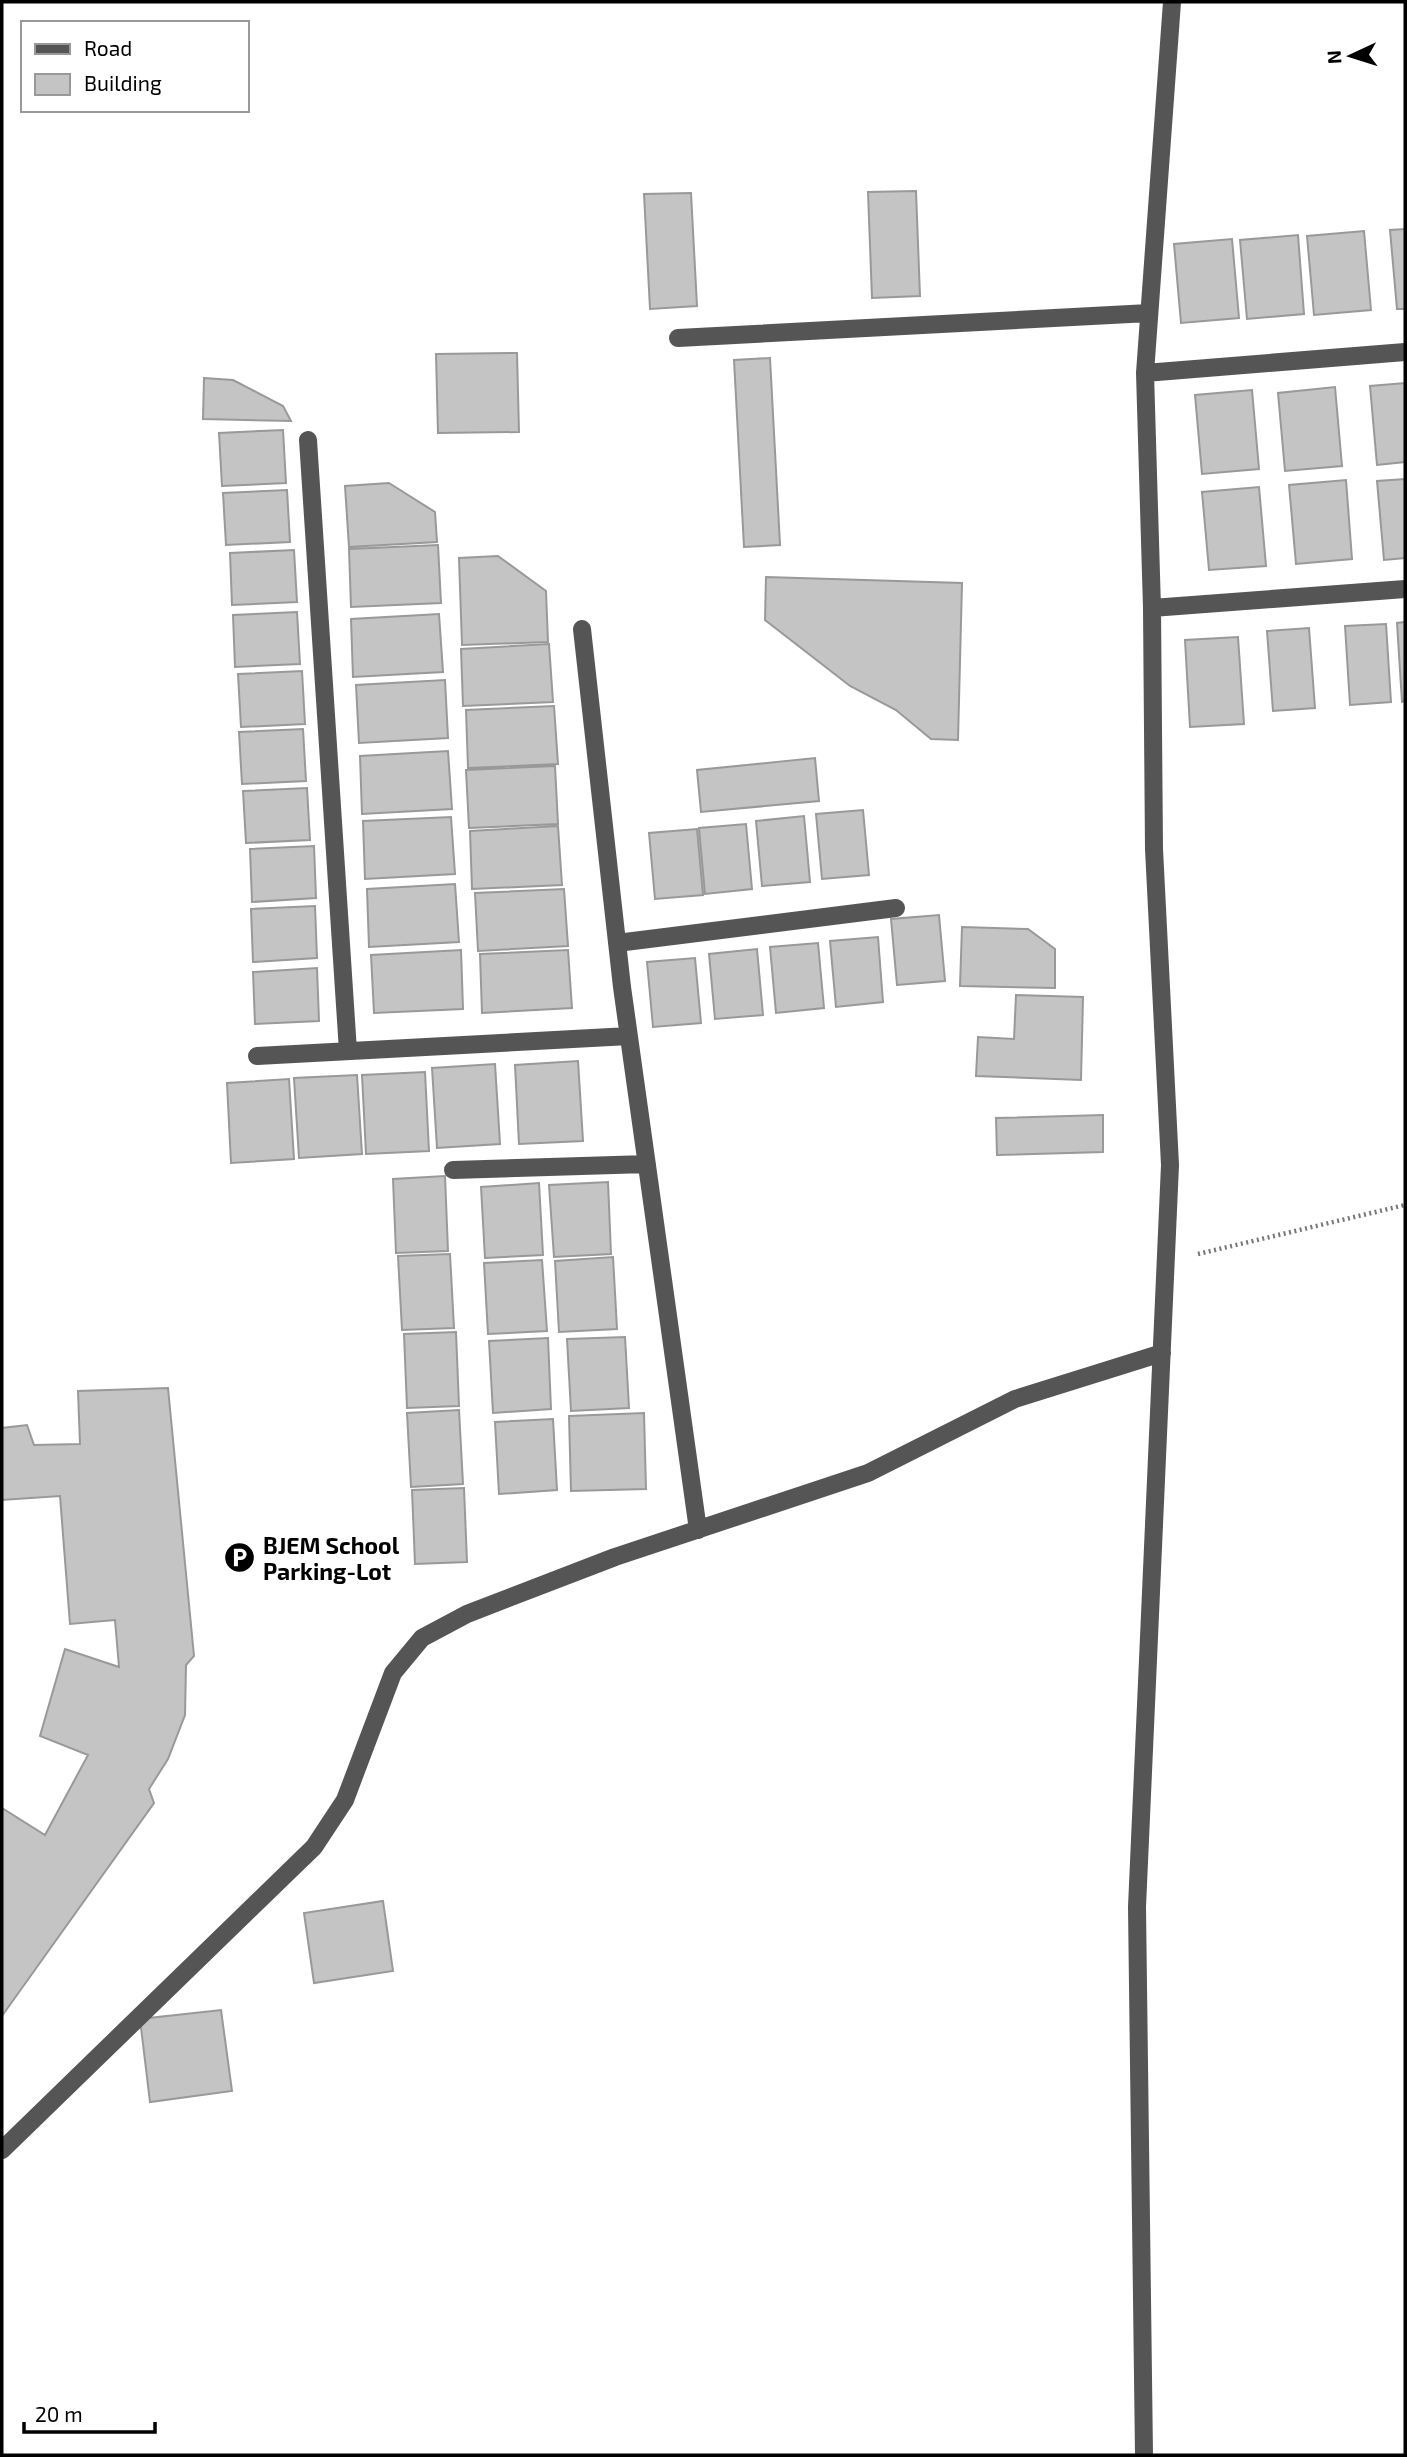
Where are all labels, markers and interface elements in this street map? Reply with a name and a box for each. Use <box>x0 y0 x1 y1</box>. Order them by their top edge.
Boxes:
legend <box>21 21 248 112</box>
north arrow <box>1316 21 1386 91</box>
text: Road <box>84 35 132 60</box>
text: N <box>1322 50 1345 65</box>
text: Building <box>84 70 162 95</box>
place label: BJEM School Parking-Lot <box>263 1531 400 1585</box>
parking icon: BJEM School Parking-Lot <box>223 1541 257 1575</box>
scale bar <box>24 2390 156 2434</box>
text: 20 m <box>35 2401 83 2426</box>

